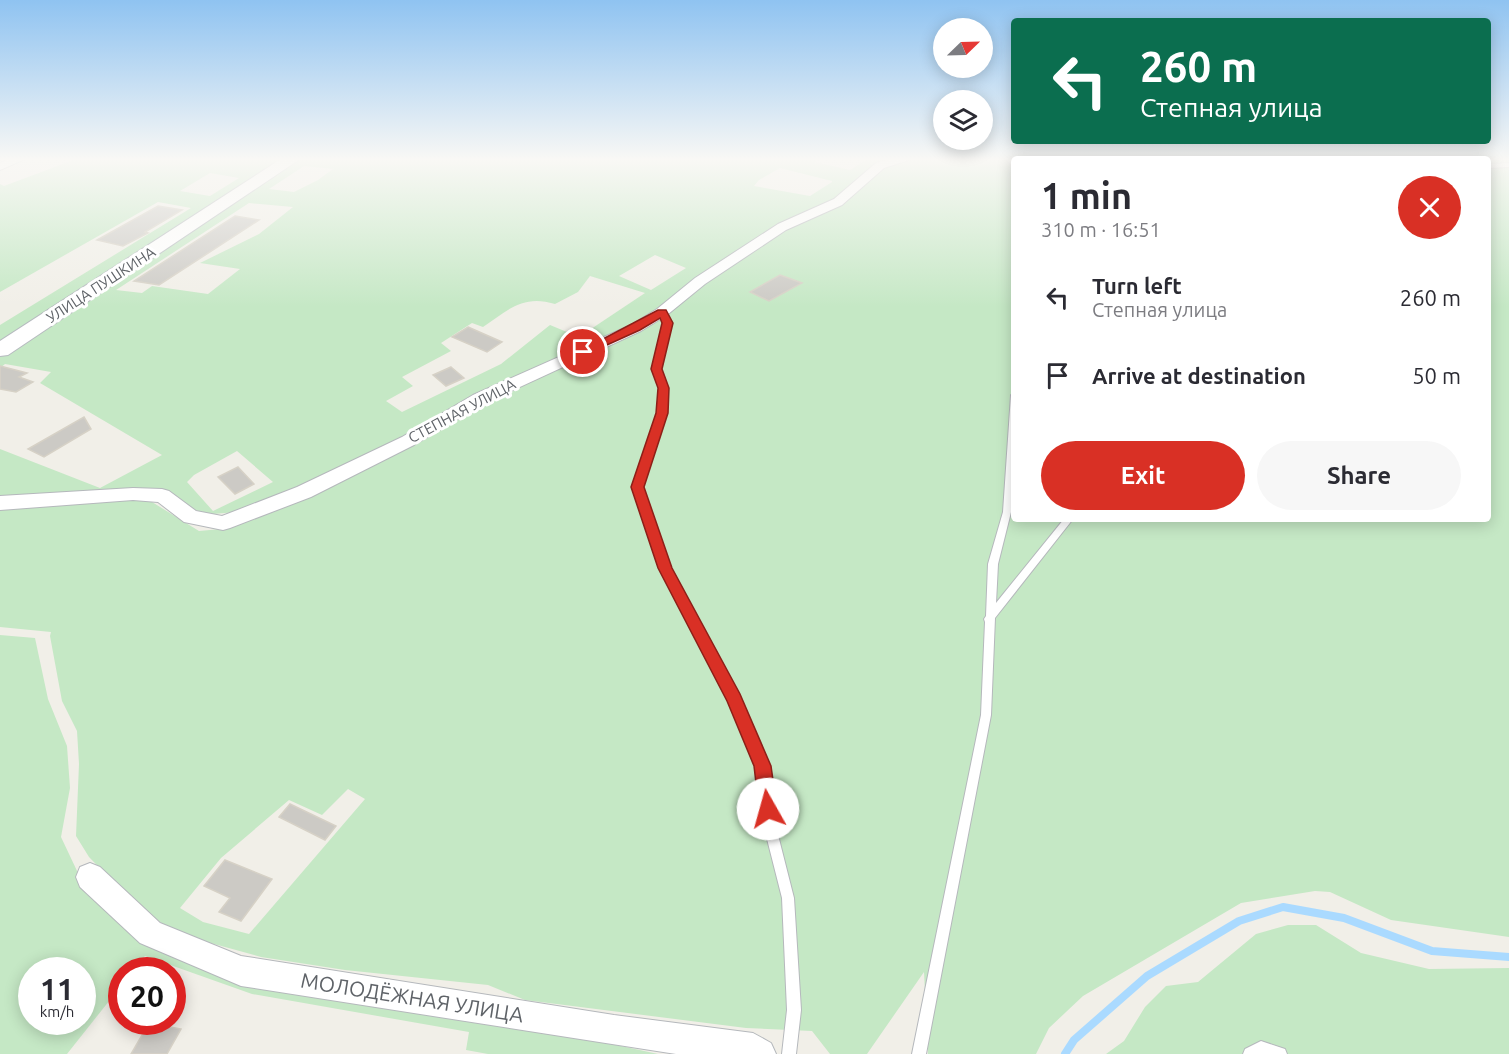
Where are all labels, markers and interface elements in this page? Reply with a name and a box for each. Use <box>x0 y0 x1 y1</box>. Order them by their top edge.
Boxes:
north arrow <box>933 18 993 78</box>
map controls <box>933 18 993 150</box>
icon: left <box>1041 42 1119 120</box>
text: 260 m <box>1140 43 1257 90</box>
button: layers <box>933 90 993 150</box>
text: Степная улица <box>1140 92 1323 122</box>
text: 1 min <box>1041 175 1132 216</box>
button: close <box>1398 176 1461 239</box>
text: 310 m · 16:51 <box>1041 218 1161 241</box>
street label: УЛИЦА ПУШКИНА <box>43 243 159 326</box>
text: Turn left <box>1092 273 1182 298</box>
icon: left <box>1041 281 1074 314</box>
text: 260 m <box>1400 285 1461 310</box>
text: Степная улица <box>1092 298 1227 321</box>
pin <box>557 326 608 377</box>
icon: arrive <box>566 335 599 368</box>
icon: arrive <box>1041 359 1074 392</box>
text: Arrive at destination <box>1092 363 1306 388</box>
text: 50 m <box>1412 363 1461 388</box>
street label: СТЕПНАЯ УЛИЦА <box>405 375 519 446</box>
button: Exit <box>1041 441 1245 510</box>
button: Share <box>1257 441 1461 510</box>
position arrow <box>736 777 800 841</box>
speed limit sign: 20 <box>108 957 186 1035</box>
street label: МОЛОДЁЖНАЯ УЛИЦА <box>299 968 526 1027</box>
text: 11 <box>40 972 74 1006</box>
text: km/h <box>40 1003 74 1020</box>

